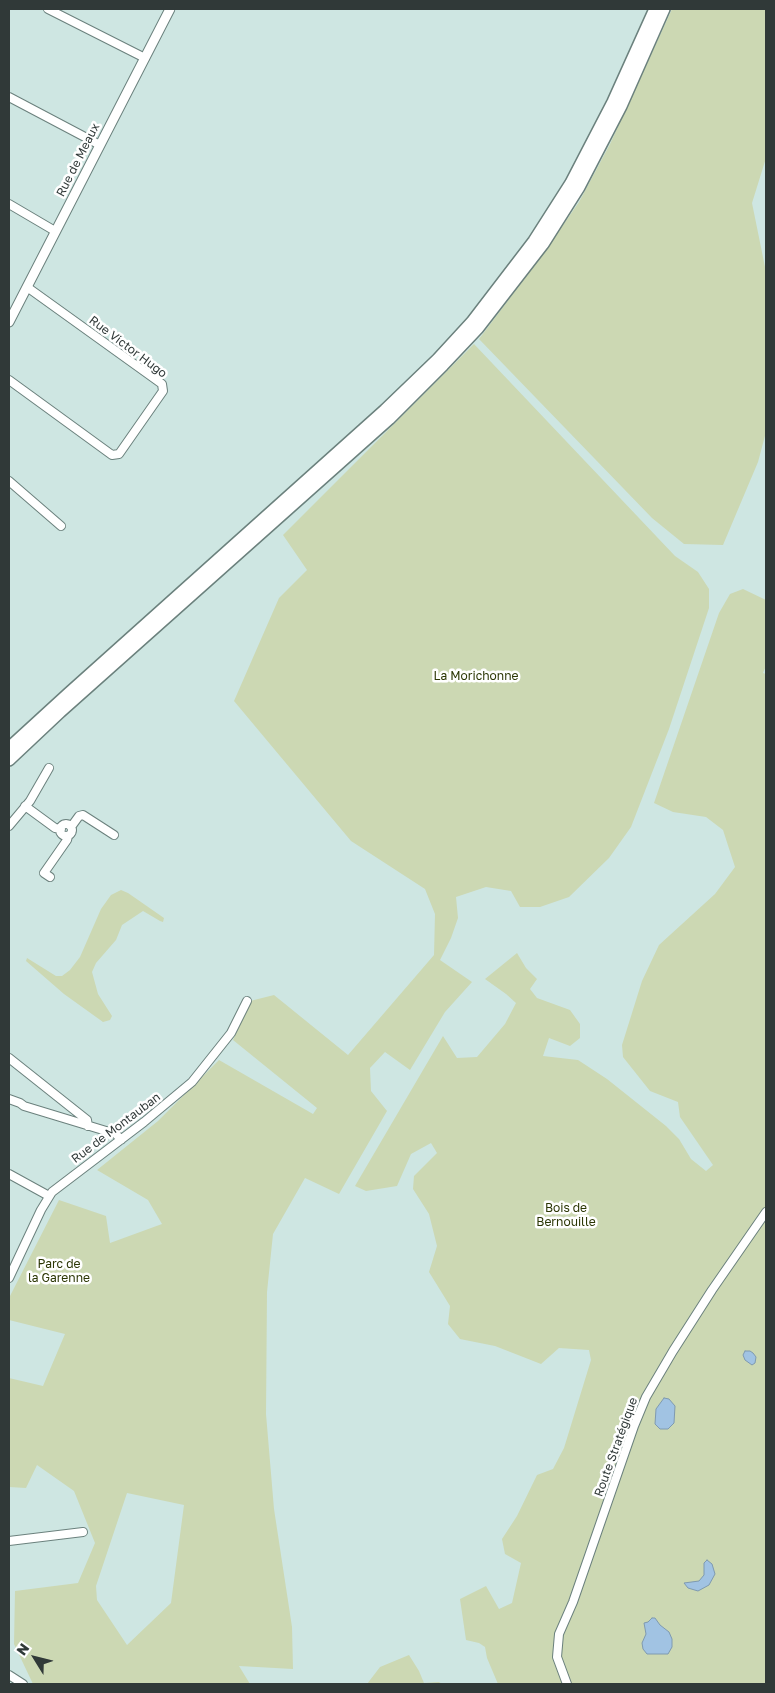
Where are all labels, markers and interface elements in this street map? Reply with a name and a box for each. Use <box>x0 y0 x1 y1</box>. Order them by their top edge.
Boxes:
street label: Rue de Meaux <box>53 121 103 199</box>
street label: Rue Victor Hugo <box>86 313 170 381</box>
park label: La Morichonne <box>434 669 518 683</box>
street label: Rue de Montauban <box>69 1090 163 1166</box>
park label: Bois de Bernouille <box>536 1201 596 1229</box>
park label: Parc de la Garenne <box>28 1257 90 1285</box>
street label: Route Stratégique <box>591 1395 641 1499</box>
north arrow <box>10 1633 60 1683</box>
text: N <box>12 1640 32 1658</box>

